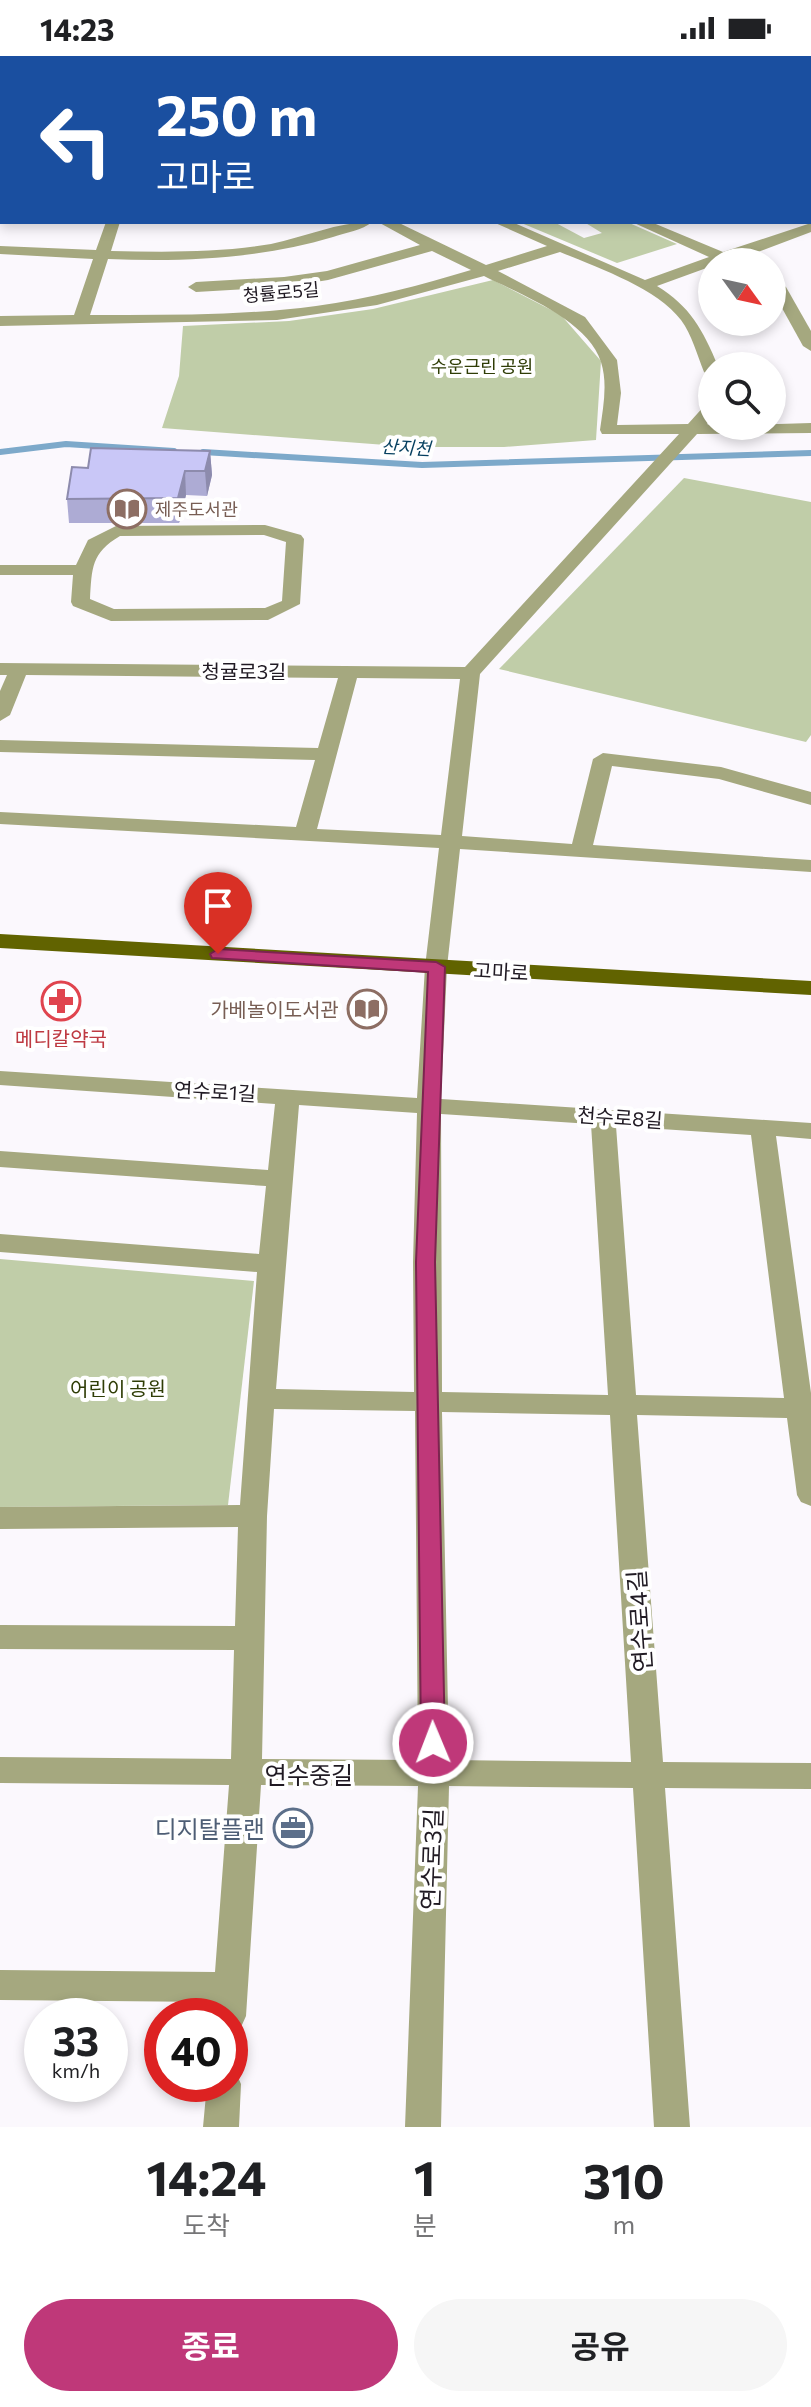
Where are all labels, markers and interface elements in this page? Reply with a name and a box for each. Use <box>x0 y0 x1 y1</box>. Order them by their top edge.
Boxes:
text: 14:23 <box>40 10 114 47</box>
text: 250 m <box>156 79 317 148</box>
icon: left <box>24 88 128 192</box>
text: 고마로 <box>156 153 255 197</box>
north arrow <box>698 248 786 336</box>
map controls <box>698 248 786 440</box>
street label: 청률로5길 <box>242 278 320 306</box>
button: search <box>698 352 786 440</box>
park label: 수운근린 공원 <box>431 355 533 377</box>
water label: 산지천 <box>381 435 434 459</box>
library icon: 제주도서관 <box>106 488 148 530</box>
place label: 제주도서관 <box>155 498 238 520</box>
street label: 청귤로3길 <box>201 659 287 683</box>
pin <box>184 872 252 954</box>
icon: arrive <box>196 884 240 928</box>
street label: 고마로 <box>473 958 529 984</box>
pharmacy icon: 메디칼약국 <box>40 980 82 1022</box>
library icon: 가베놀이도서관 <box>346 988 388 1030</box>
place label: 가베놀이도서관 <box>210 997 339 1021</box>
place label: 메디칼약국 <box>15 1026 107 1050</box>
street label: 연수로1길 <box>173 1077 257 1105</box>
street label: 천수로8길 <box>576 1102 664 1132</box>
park label: 어린이 공원 <box>70 1376 166 1400</box>
street label: 연수로4길 <box>621 1569 657 1673</box>
position arrow <box>391 1701 475 1785</box>
street label: 연수중길 <box>265 1760 353 1789</box>
office icon: 디지탈플랜 <box>272 1807 314 1849</box>
street label: 연수로3길 <box>415 1808 447 1910</box>
place label: 디지탈플랜 <box>155 1814 265 1843</box>
speed limit sign: 40 <box>144 1998 248 2102</box>
text: 33 <box>53 2015 99 2064</box>
text: km/h <box>52 2058 100 2082</box>
text: 14:24 <box>146 2147 266 2206</box>
text: 1 <box>414 2147 436 2206</box>
text: 310 <box>583 2150 665 2209</box>
text: m <box>612 2208 635 2239</box>
text: 도착 <box>182 2209 230 2240</box>
text: 분 <box>413 2209 437 2240</box>
button: 종료 <box>24 2299 398 2391</box>
button: 공유 <box>414 2299 787 2391</box>

